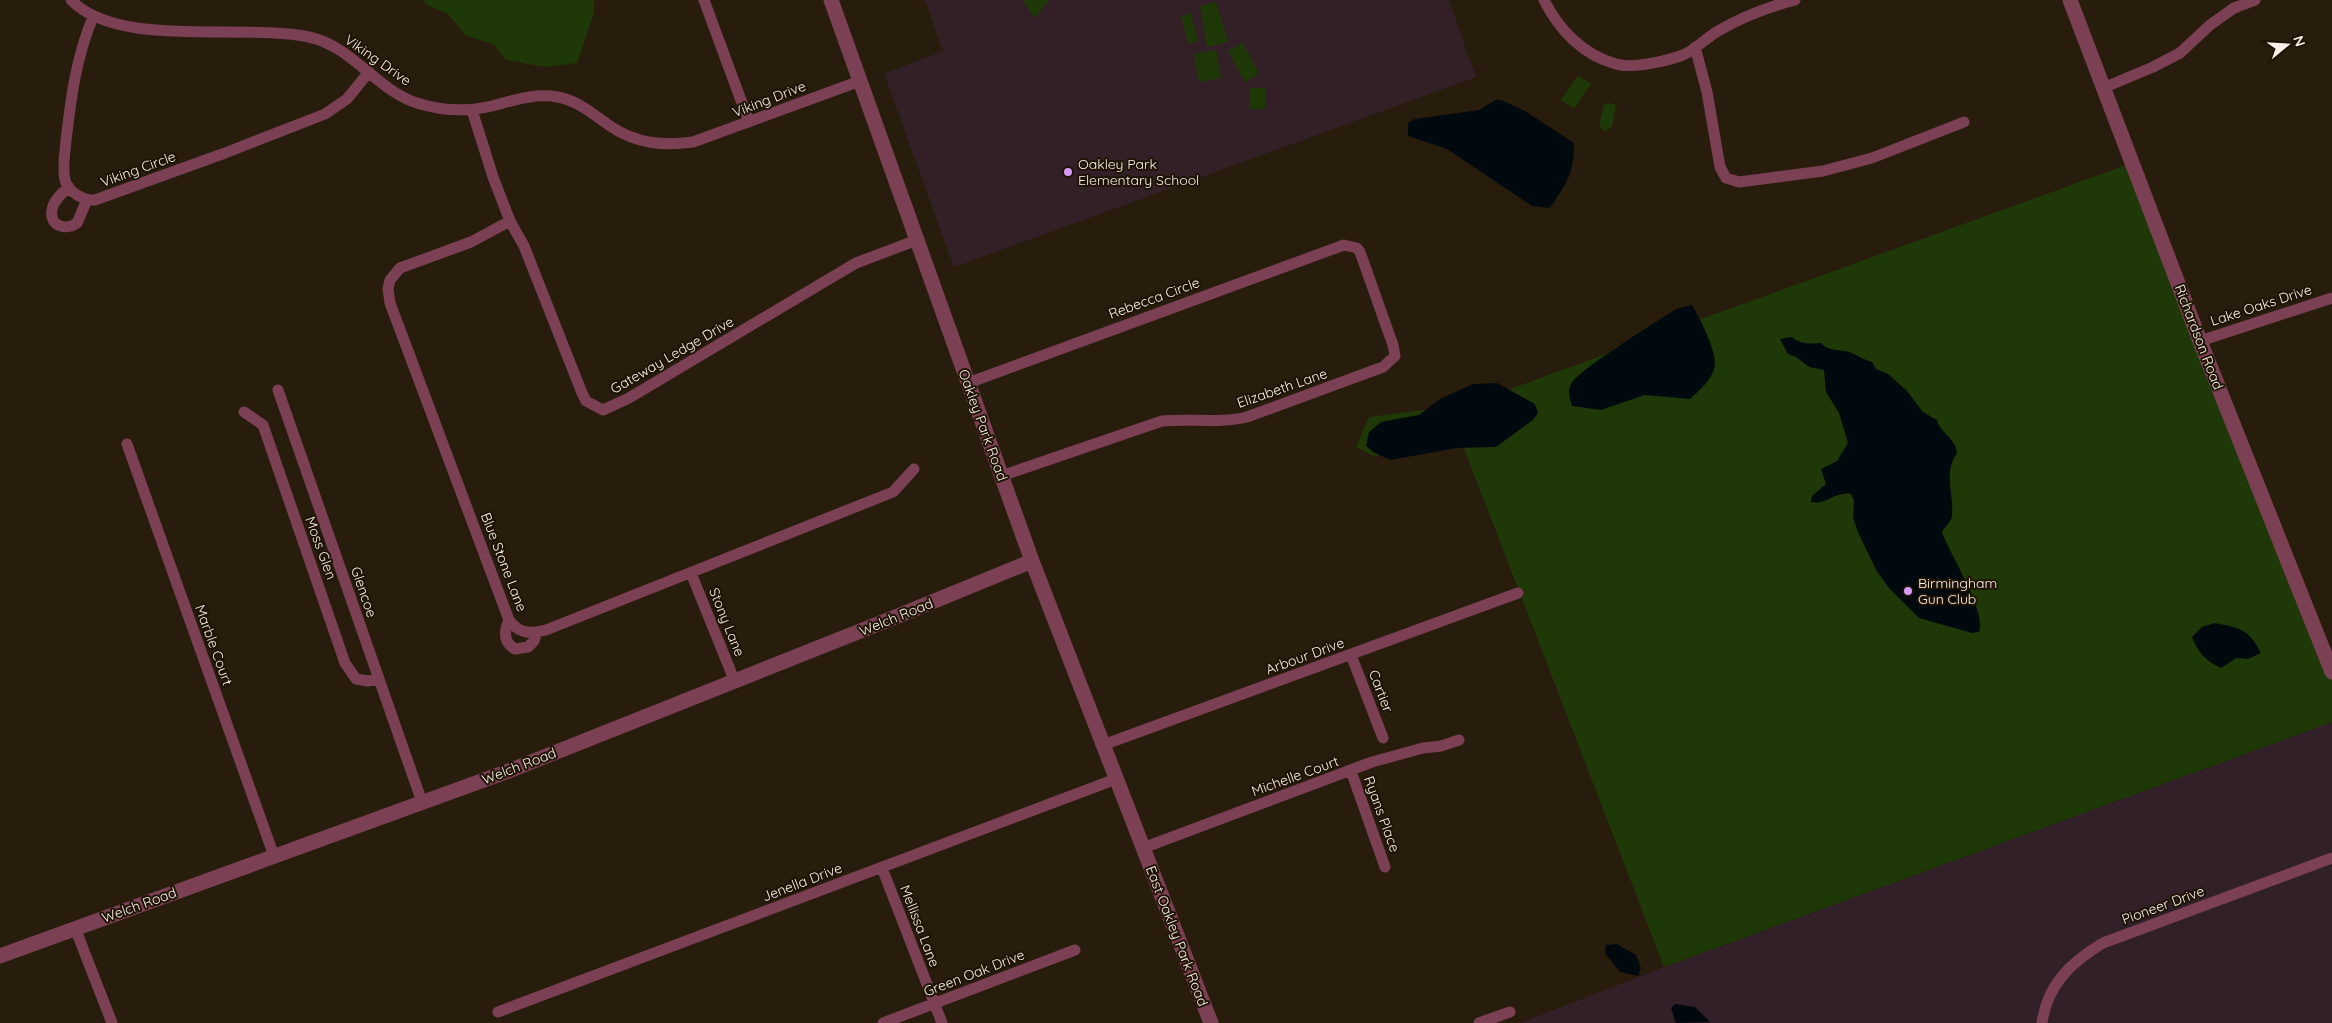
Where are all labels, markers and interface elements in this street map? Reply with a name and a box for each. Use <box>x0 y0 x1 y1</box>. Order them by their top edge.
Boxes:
north arrow <box>2262 20 2312 70</box>
street label: Viking Drive <box>341 31 415 90</box>
text: N <box>2289 33 2310 49</box>
street label: Viking Drive <box>730 77 808 121</box>
street label: Viking Circle <box>98 147 178 191</box>
place label: Oakley Park Elementary School <box>1078 155 1199 189</box>
marker: Oakley Park Elementary School <box>1062 166 1074 178</box>
street label: Rebecca Circle <box>1106 273 1202 323</box>
street label: Lake Oaks Drive <box>2208 280 2314 330</box>
street label: Richardson Road <box>2171 282 2227 392</box>
street label: Gateway Ledge Drive <box>607 312 737 398</box>
street label: Elizabeth Lane <box>1235 364 1330 412</box>
street label: Oakley Park Road <box>954 367 1012 483</box>
street label: Blue Stone Lane <box>477 510 531 614</box>
street label: Moss Glen <box>301 514 341 582</box>
street label: Glencoe <box>347 564 381 620</box>
place label: Birmingham Gun Club <box>1918 574 1997 608</box>
street label: Stony Lane <box>705 585 749 659</box>
marker: Birmingham Gun Club <box>1902 585 1914 597</box>
street label: Welch Road <box>856 594 936 640</box>
street label: Marble Court <box>191 602 237 688</box>
street label: Arbour Drive <box>1263 633 1347 679</box>
street label: Cartier <box>1365 667 1398 715</box>
street label: Welch Road <box>479 744 559 788</box>
street label: Michelle Court <box>1249 752 1341 800</box>
street label: Ryans Place <box>1360 774 1404 855</box>
street label: Jenella Drive <box>759 858 845 906</box>
street label: East Oakley Park Road <box>1142 863 1212 1009</box>
street label: Mellissa Lane <box>896 882 944 970</box>
street label: Pioneer Drive <box>2119 882 2207 928</box>
street label: Welch Road <box>99 883 179 927</box>
street label: Green Oak Drive <box>921 945 1027 1001</box>

